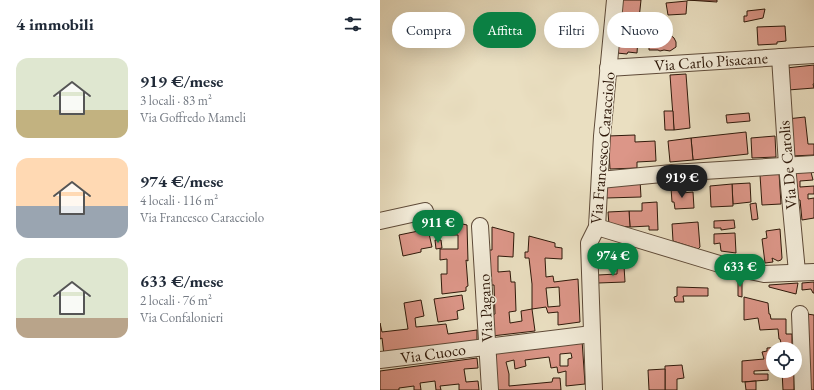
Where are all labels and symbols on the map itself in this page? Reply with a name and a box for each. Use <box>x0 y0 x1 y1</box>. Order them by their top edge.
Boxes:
street label: Via Carlo Pisacane <box>654 47 768 76</box>
street label: Via Francesco Caracciolo <box>585 71 620 225</box>
street label: Via De Carolis <box>773 120 802 210</box>
pin: 919 € <box>654 165 710 199</box>
pin: 911 € <box>410 210 466 244</box>
pin: 974 € <box>585 243 641 277</box>
pin: 633 € <box>712 254 768 288</box>
street label: Via Pagano <box>473 273 498 343</box>
street label: Via Cuoco <box>399 339 467 368</box>

